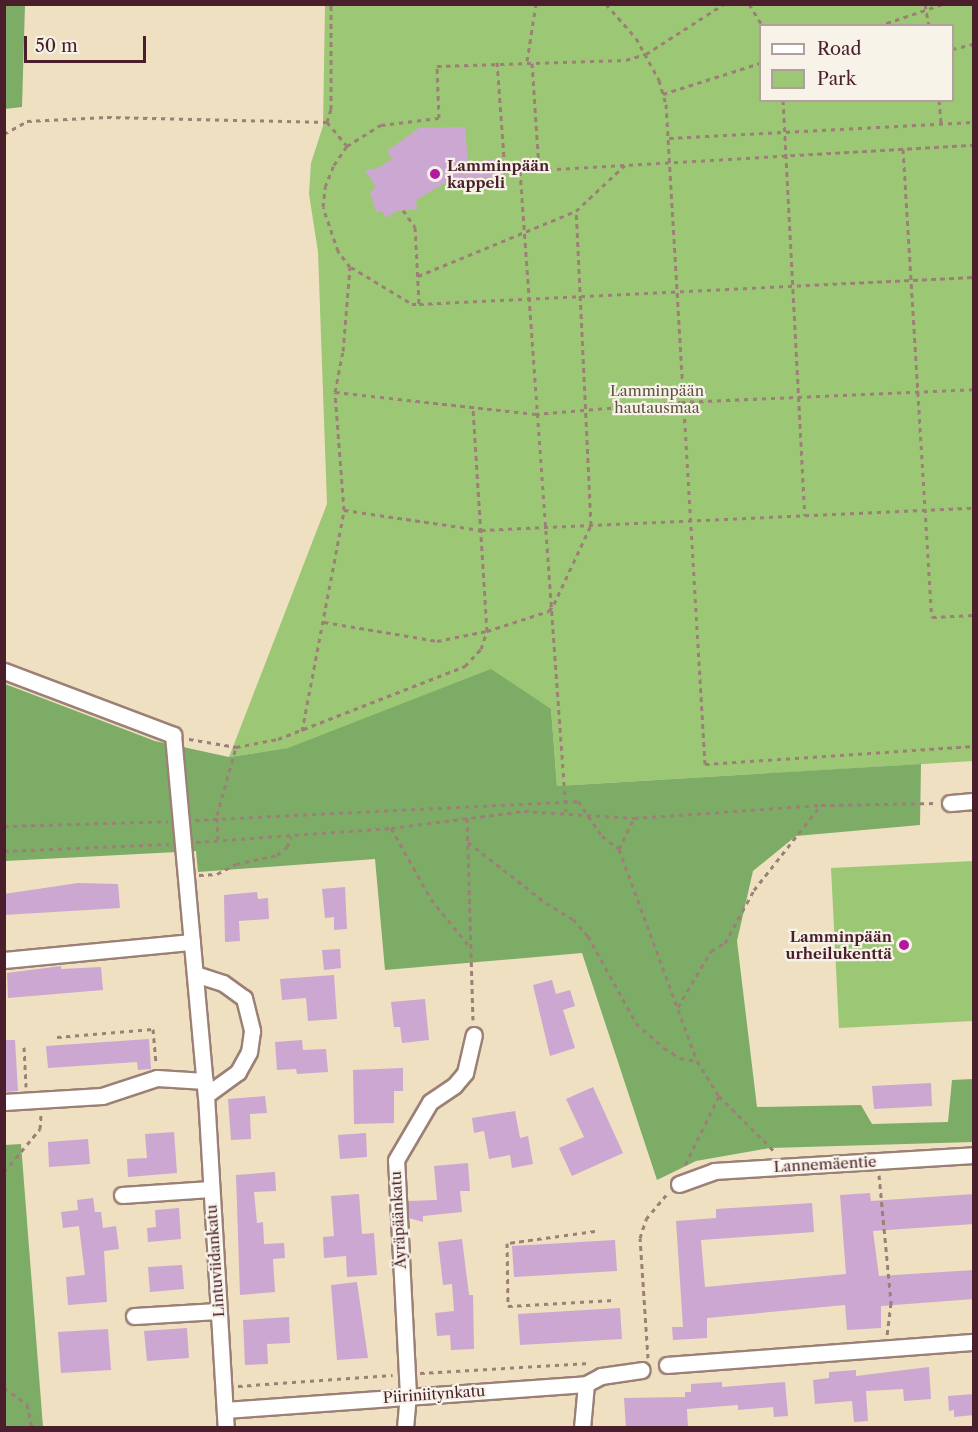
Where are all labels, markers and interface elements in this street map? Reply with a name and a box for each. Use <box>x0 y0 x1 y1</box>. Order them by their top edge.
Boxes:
scale bar <box>27 24 148 62</box>
legend <box>759 24 954 102</box>
text: 50 m <box>35 35 78 57</box>
text: Road <box>817 38 862 60</box>
text: Park <box>817 68 856 90</box>
place label: Lamminpään kappeli <box>447 156 549 191</box>
marker: Lamminpään kappeli <box>428 167 442 181</box>
park label: Lamminpään hautausmaa <box>610 381 704 416</box>
place label: Lamminpään urheilukenttä <box>786 927 892 962</box>
marker: Lamminpään urheilukenttä <box>897 938 911 952</box>
street label: Lannemäentie <box>773 1152 877 1176</box>
street label: Äyräpäänkatu <box>386 1171 410 1269</box>
street label: Lintuviidankatu <box>202 1204 228 1318</box>
street label: Piiriniitynkatu <box>382 1381 486 1407</box>

